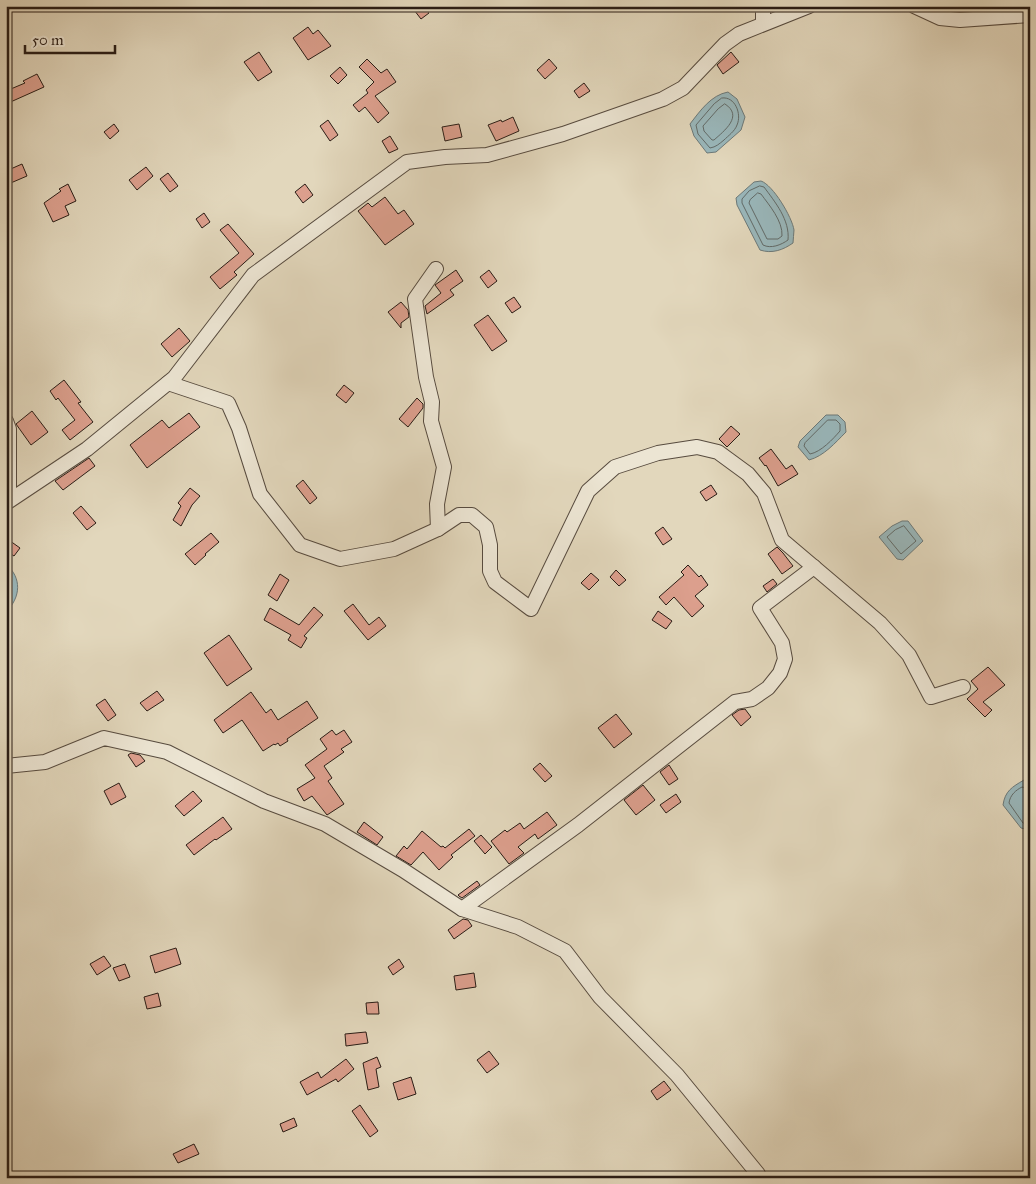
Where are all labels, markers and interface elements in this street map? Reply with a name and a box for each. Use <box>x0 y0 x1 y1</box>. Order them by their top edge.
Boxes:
scale bar <box>25 22 115 54</box>
text: 50 m <box>32 31 64 49</box>

